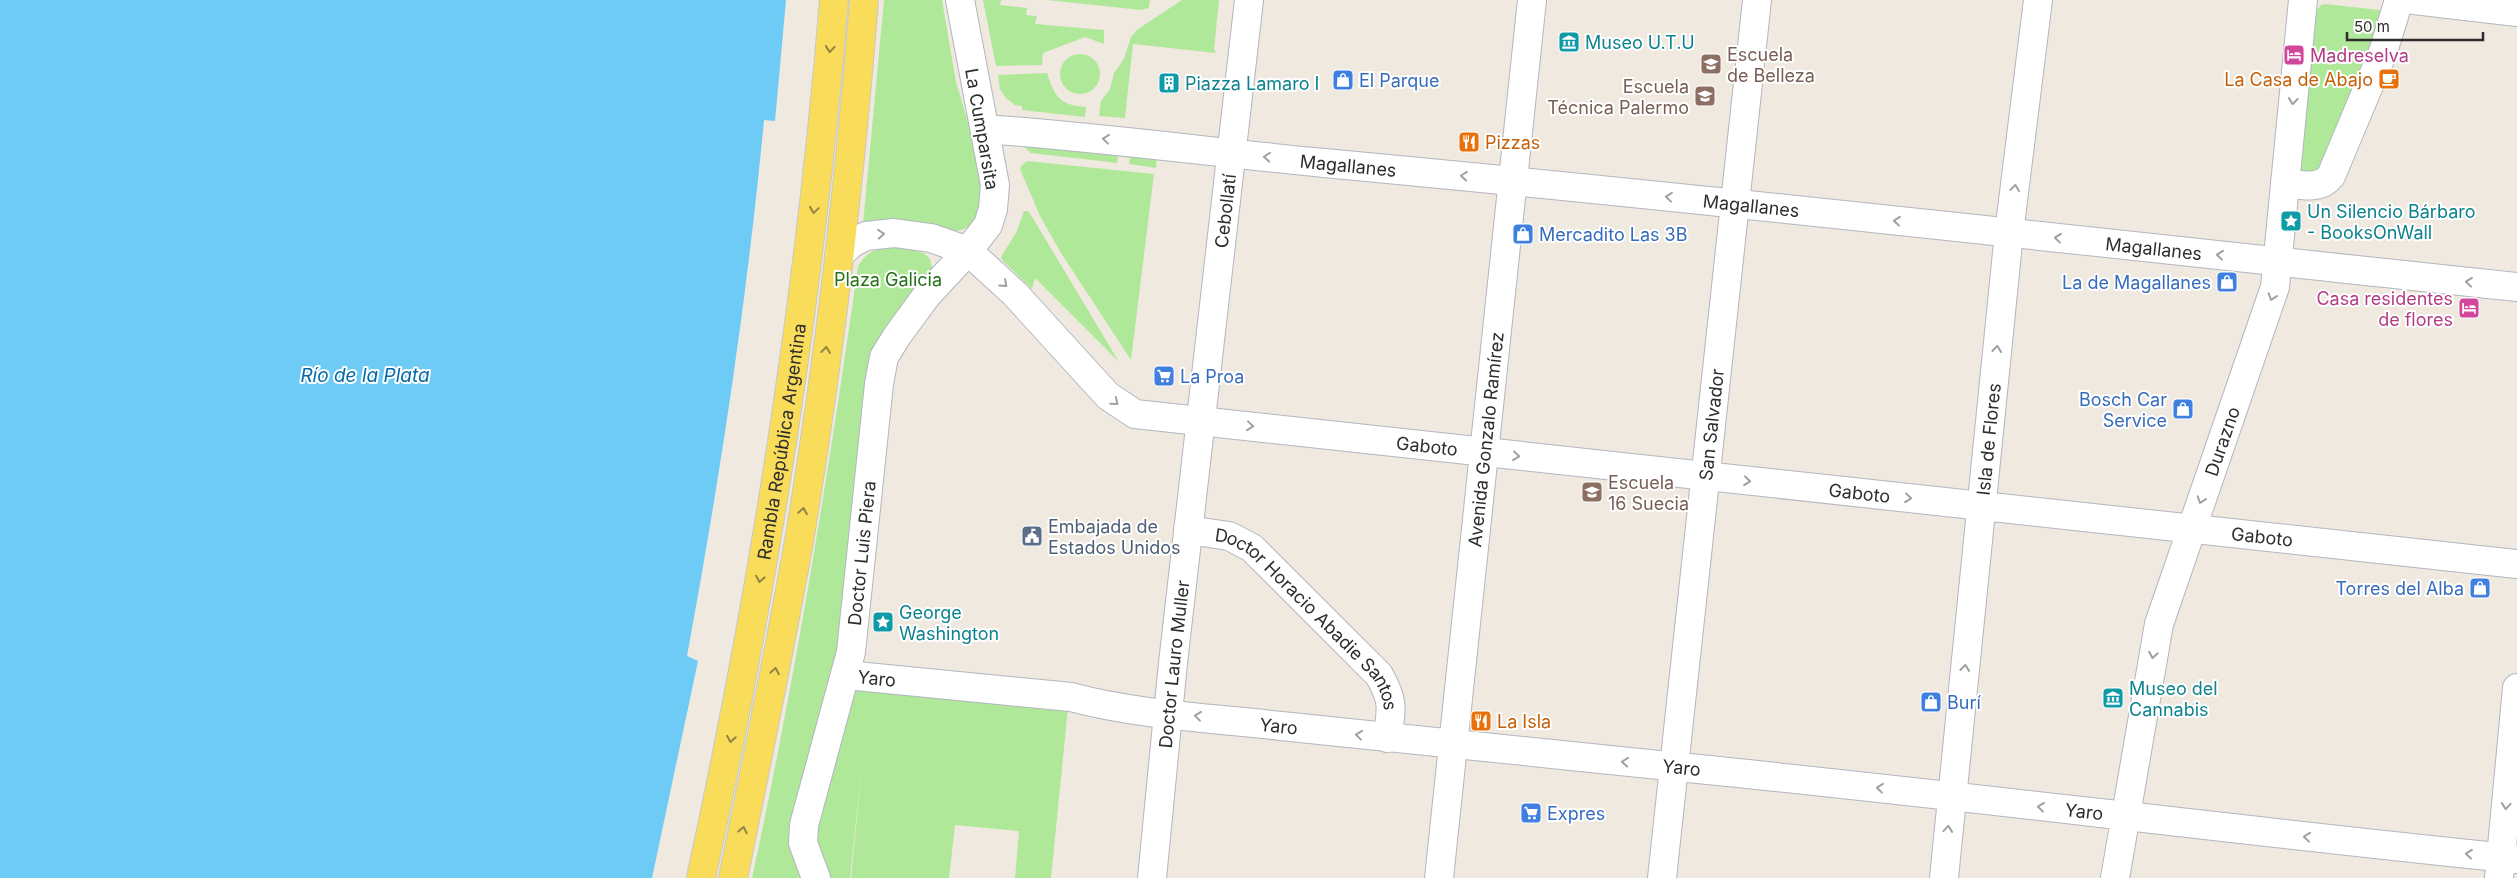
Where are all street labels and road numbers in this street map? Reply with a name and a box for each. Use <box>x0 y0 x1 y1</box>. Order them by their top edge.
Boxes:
street label: La Cumparsita <box>961 67 1003 191</box>
street label: Magallanes <box>1299 150 1397 180</box>
street label: Cebollatí <box>1210 172 1240 249</box>
street label: Magallanes <box>1702 190 1801 221</box>
street label: Magallanes <box>2104 233 2203 264</box>
street label: Rambla República Argentina <box>753 322 809 561</box>
street label: Avenida Gonzalo Ramírez <box>1464 331 1507 548</box>
street label: San Salvador <box>1695 367 1728 482</box>
street label: Isla de Flores <box>1972 382 2004 496</box>
street label: Durazno <box>2200 404 2244 479</box>
street label: Gaboto <box>1395 432 1459 459</box>
street label: Gaboto <box>1828 479 1891 506</box>
street label: Doctor Luis Piera <box>843 480 879 627</box>
street label: Gaboto <box>2230 523 2294 550</box>
street label: Doctor Horacio Abadie Santos <box>1214 524 1401 711</box>
street label: Doctor Lauro Muller <box>1154 579 1193 749</box>
street label: Yaro <box>857 666 897 690</box>
street label: Yaro <box>1259 713 1299 738</box>
street label: Yaro <box>1661 755 1702 780</box>
street label: Yaro <box>2064 799 2104 824</box>

